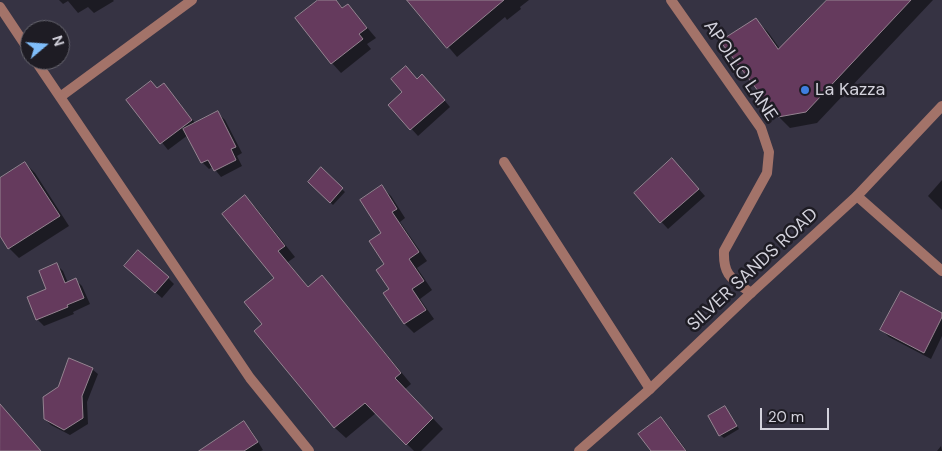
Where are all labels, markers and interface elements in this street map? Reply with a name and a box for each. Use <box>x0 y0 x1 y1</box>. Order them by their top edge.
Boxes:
street label: APOLLO LANE <box>698 17 782 125</box>
north arrow <box>20 20 70 70</box>
text: N <box>48 33 68 48</box>
place label: La Kazza <box>815 79 885 101</box>
marker: La Kazza <box>799 84 811 96</box>
street label: SILVER SANDS ROAD <box>683 204 823 336</box>
scale bar <box>762 398 831 430</box>
text: 20 m <box>768 407 804 427</box>

